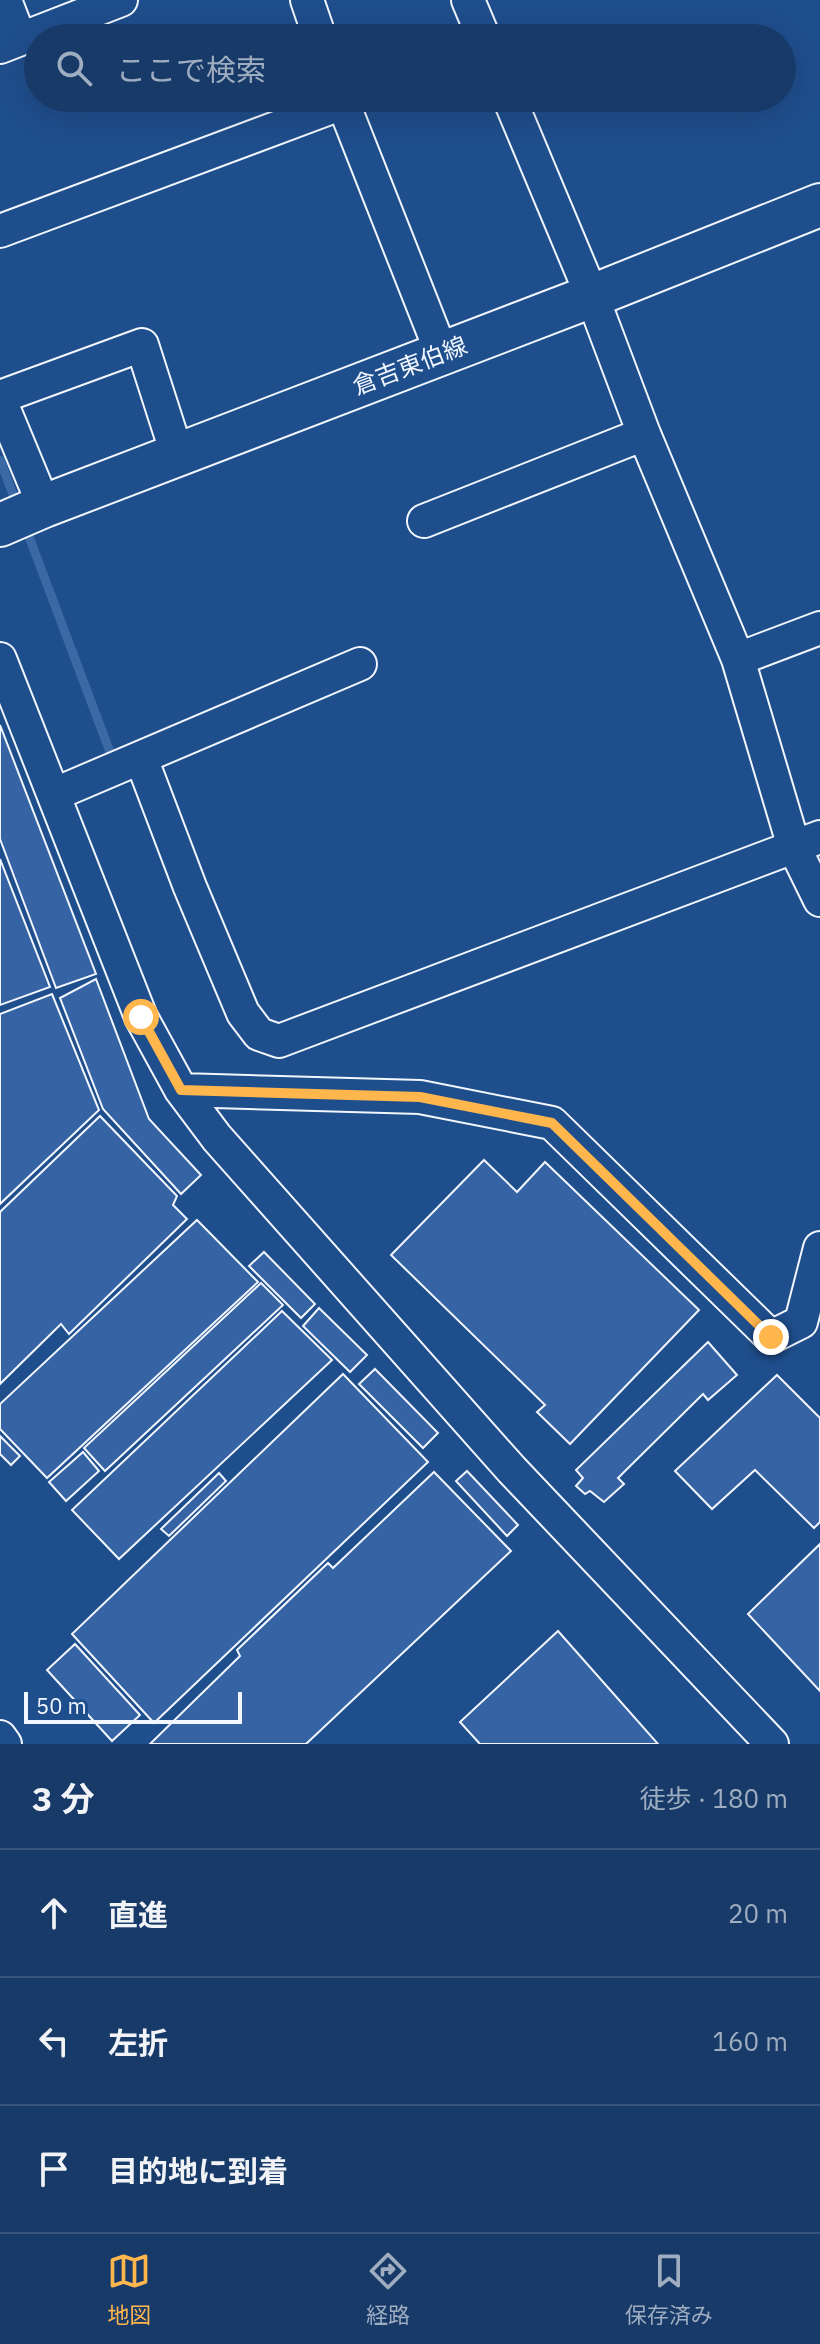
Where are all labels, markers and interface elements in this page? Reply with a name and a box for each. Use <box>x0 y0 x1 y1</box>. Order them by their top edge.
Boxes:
search box <box>24 24 796 112</box>
icon: search <box>52 46 96 90</box>
text: ここで検索 <box>116 50 266 89</box>
street label: 倉吉東伯線 <box>348 329 471 402</box>
route start <box>123 999 159 1035</box>
route end <box>753 1319 789 1355</box>
scale bar <box>24 1688 242 1724</box>
text: 50 m <box>36 1691 87 1720</box>
text: 3 分 <box>32 1776 94 1820</box>
text: 徒歩 · 180 m <box>640 1781 788 1815</box>
icon: ahead <box>32 1891 76 1935</box>
text: 直進 <box>108 1895 168 1934</box>
text: 20 m <box>728 1896 788 1930</box>
icon: left <box>32 2019 76 2063</box>
text: 左折 <box>108 2023 168 2062</box>
text: 160 m <box>712 2024 788 2058</box>
icon: arrive <box>32 2147 76 2191</box>
text: 目的地に到着 <box>108 2151 288 2190</box>
tab: 地図 <box>107 2249 151 2329</box>
tab: 経路 <box>366 2249 410 2329</box>
tab: 保存済み <box>625 2249 713 2329</box>

